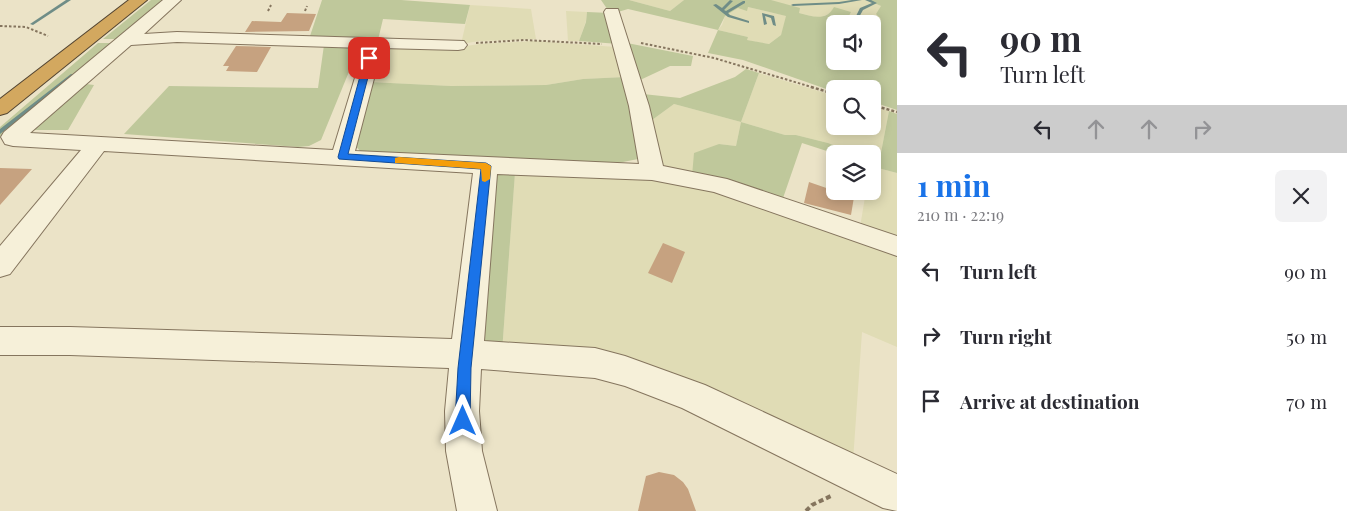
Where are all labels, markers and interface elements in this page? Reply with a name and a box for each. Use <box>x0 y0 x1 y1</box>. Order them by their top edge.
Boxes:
text: 90 m <box>1000 14 1082 61</box>
map controls <box>826 15 881 200</box>
button: sound <box>826 15 881 70</box>
icon: left <box>917 20 982 85</box>
pin <box>348 37 390 79</box>
icon: arrive <box>355 44 383 72</box>
text: Turn left <box>1000 59 1085 89</box>
button: search <box>826 80 881 135</box>
icon: left <box>1029 115 1057 143</box>
icon: ahead <box>1082 115 1110 143</box>
icon: ahead <box>1135 115 1163 143</box>
icon: right <box>1188 115 1216 143</box>
button: layers <box>826 145 881 200</box>
text: 1 min <box>917 165 991 205</box>
button: close <box>1275 170 1327 222</box>
text: 210 m · 22:19 <box>917 204 1004 225</box>
icon: left <box>917 257 945 285</box>
text: Turn left <box>960 258 1037 284</box>
text: 90 m <box>1284 258 1327 284</box>
icon: right <box>917 322 945 350</box>
text: Turn right <box>960 323 1052 349</box>
text: 50 m <box>1286 323 1327 349</box>
icon: arrive <box>917 387 945 415</box>
text: Arrive at destination <box>960 388 1140 414</box>
text: 70 m <box>1286 388 1327 414</box>
position arrow <box>436 394 488 446</box>

